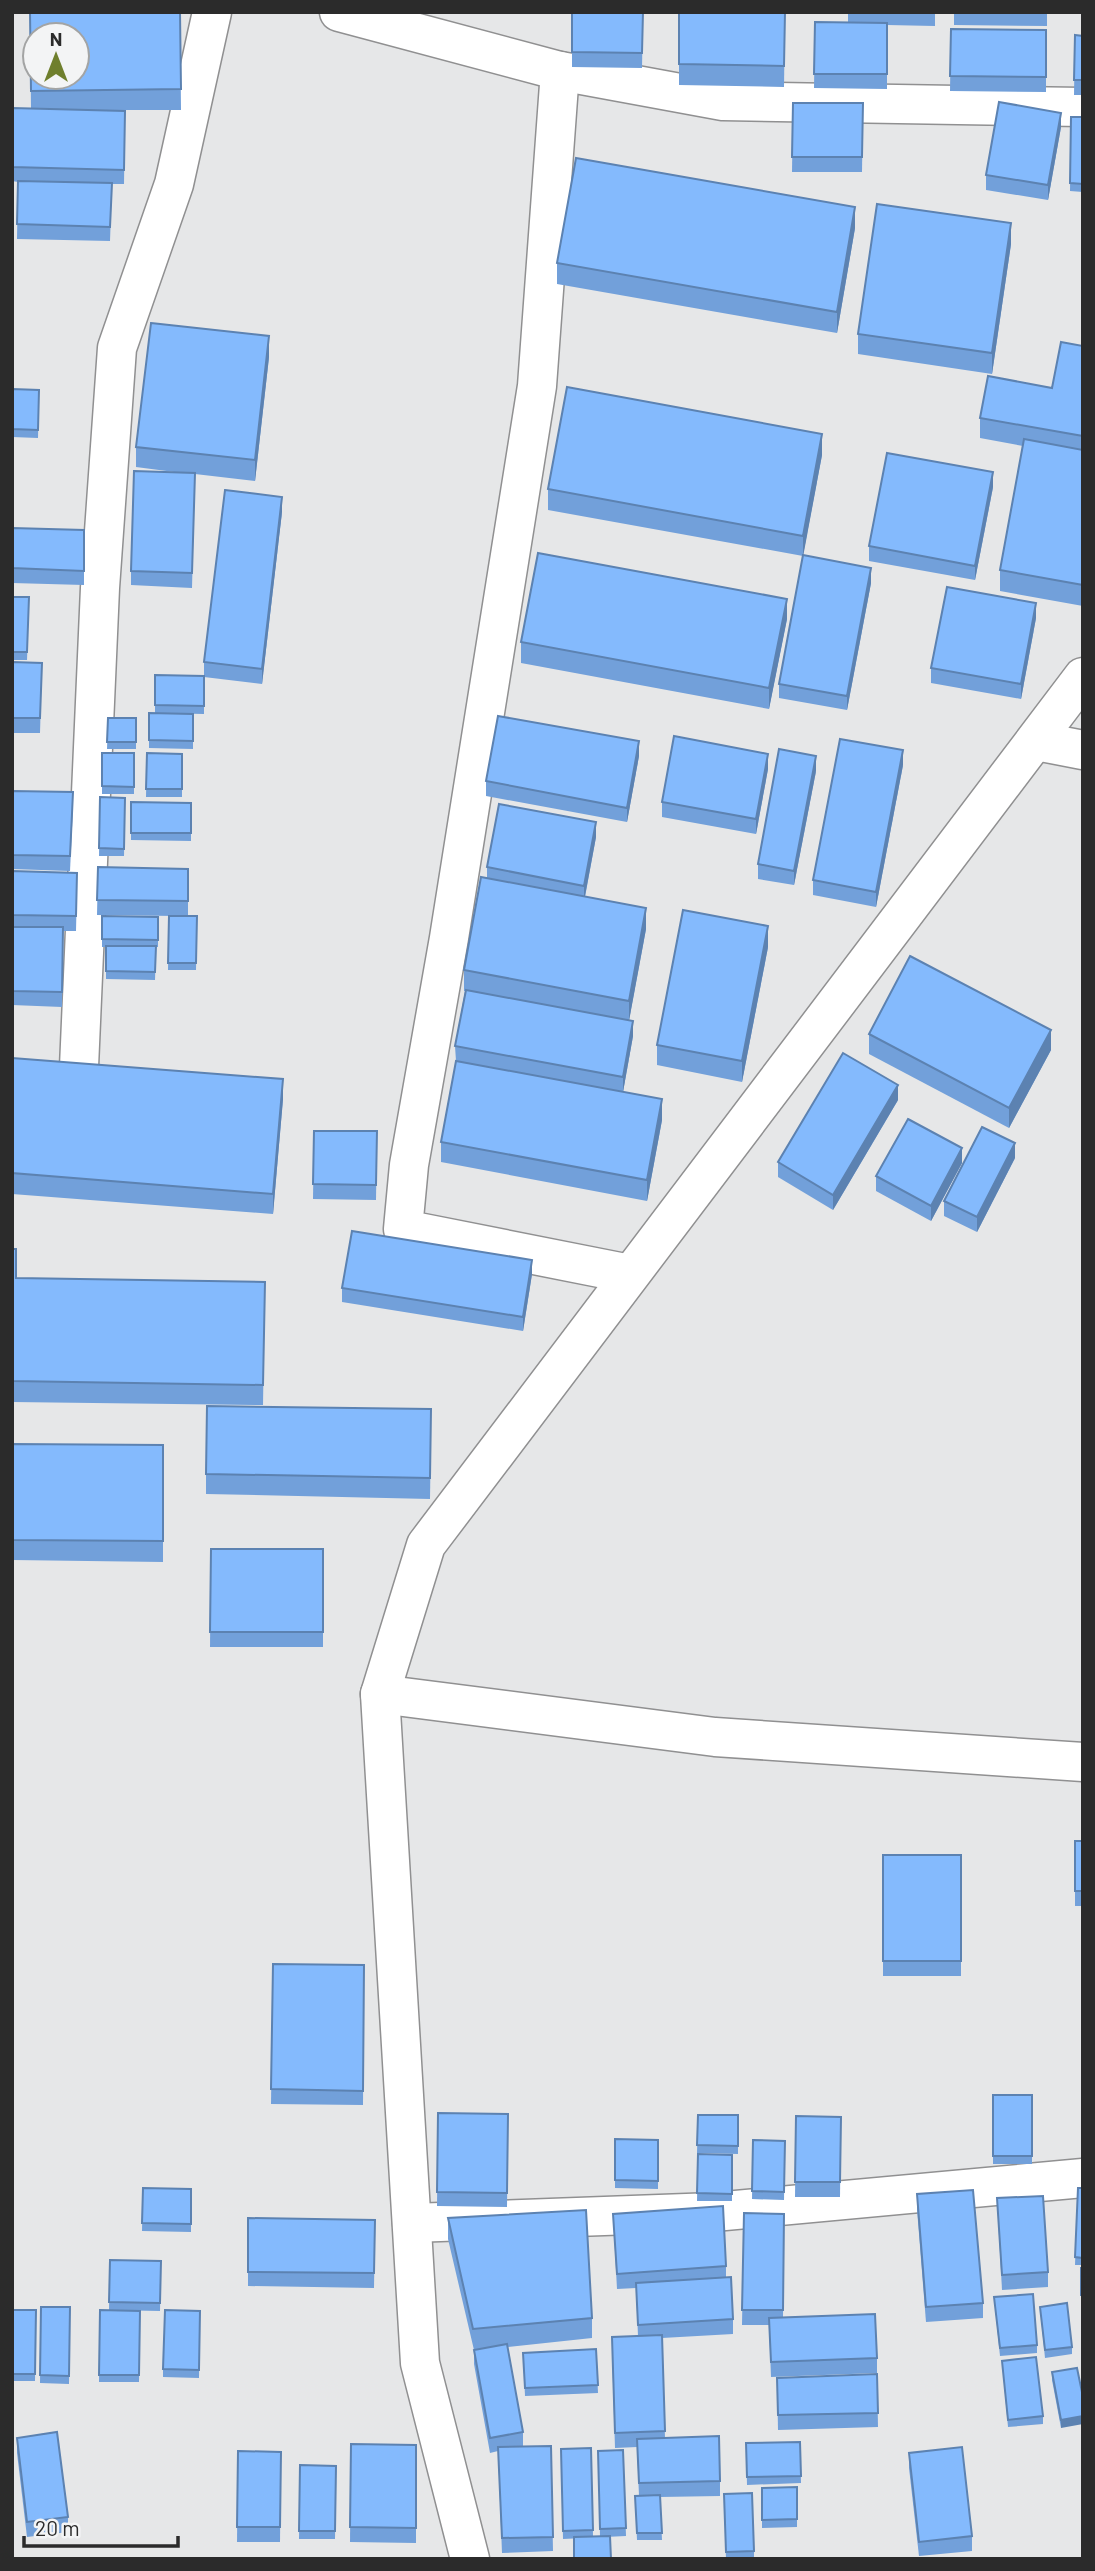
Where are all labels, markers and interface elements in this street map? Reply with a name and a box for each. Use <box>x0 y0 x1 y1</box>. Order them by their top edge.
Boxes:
north arrow <box>21 21 91 91</box>
text: N <box>50 27 62 50</box>
scale bar <box>24 2504 178 2548</box>
text: 20 m <box>35 2515 80 2540</box>

